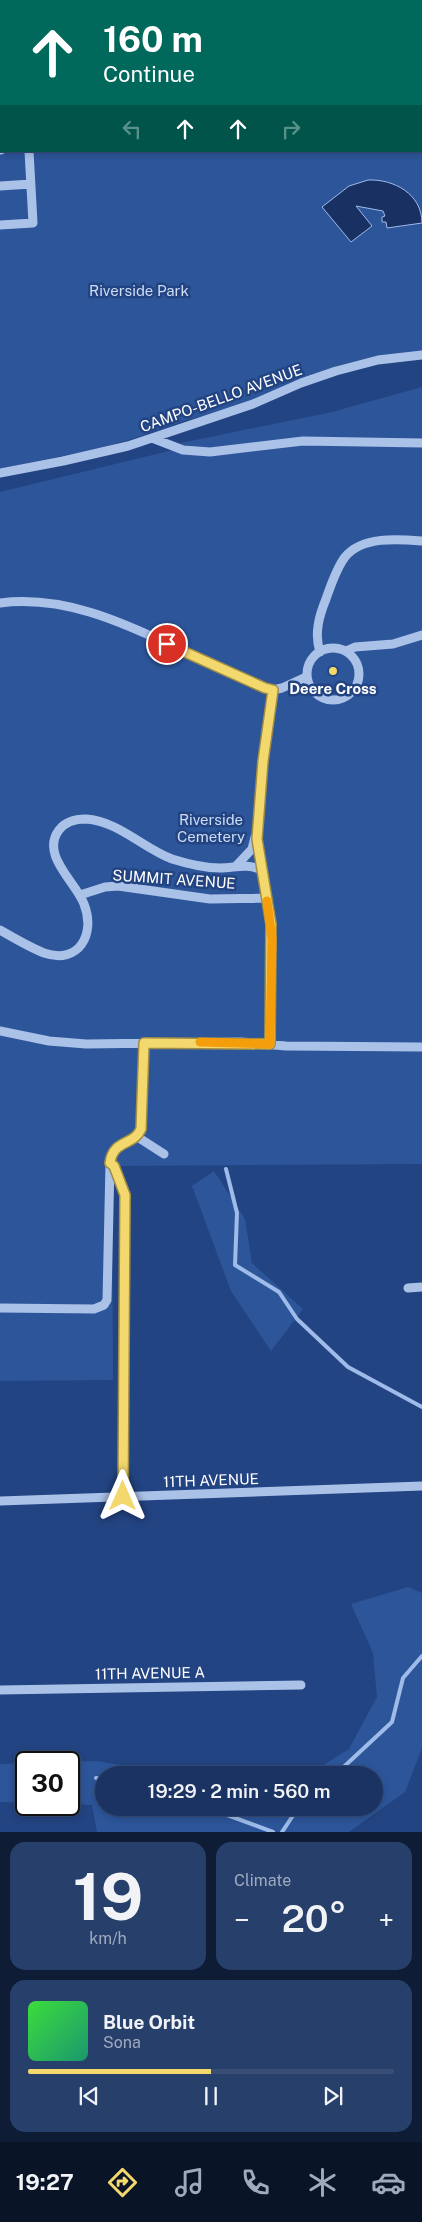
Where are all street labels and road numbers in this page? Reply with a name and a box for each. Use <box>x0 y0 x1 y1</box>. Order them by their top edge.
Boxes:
street label: CAMPO-BELLO AVENUE <box>138 361 304 435</box>
street label: SUMMIT AVENUE <box>112 866 236 892</box>
street label: 11TH AVENUE <box>163 1470 259 1490</box>
street label: 11TH AVENUE A <box>95 1664 205 1682</box>

